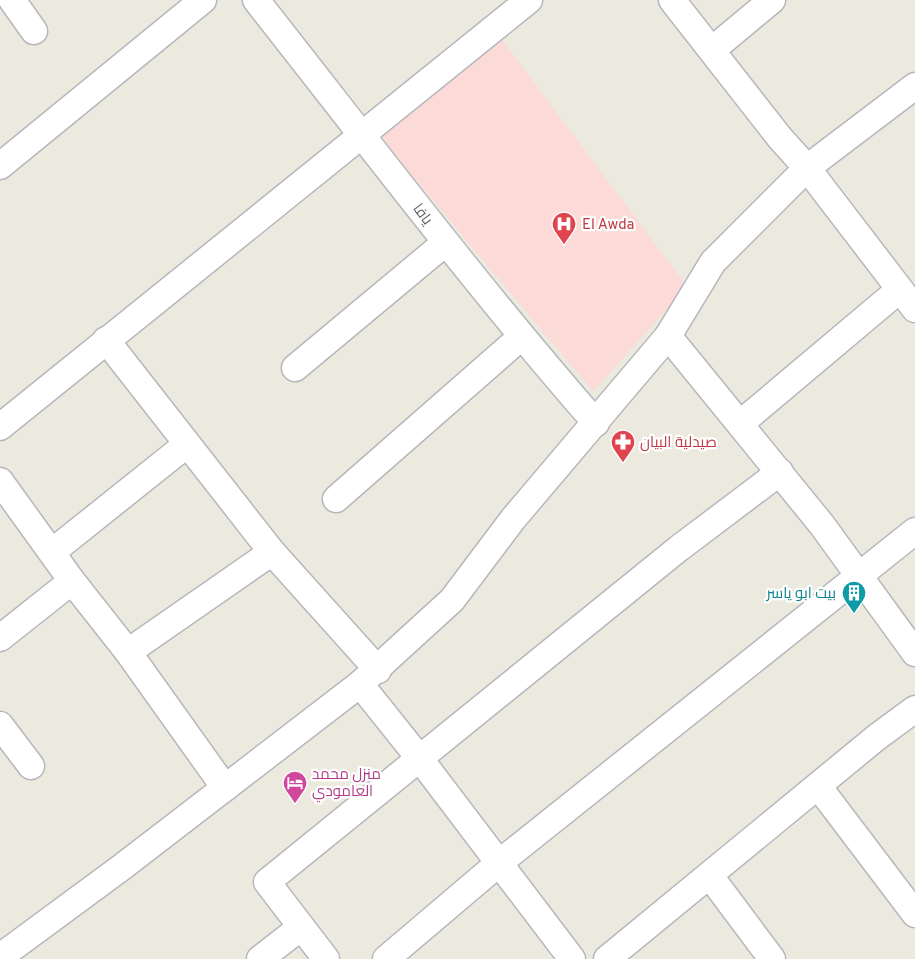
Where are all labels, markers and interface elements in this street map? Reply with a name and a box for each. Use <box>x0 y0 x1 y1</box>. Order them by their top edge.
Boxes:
street label: يافا <box>408 200 436 229</box>
hospital icon: El Awda <box>551 211 577 245</box>
place label: El Awda <box>582 216 634 235</box>
pharmacy icon: صيدلية البيان <box>610 429 636 463</box>
place label: صيدلية البيان <box>640 434 717 453</box>
building icon: بيت ابو ياسر <box>841 580 867 614</box>
place label: بيت ابو ياسر <box>765 585 836 604</box>
place label: منزل محمد العامودي <box>312 766 381 803</box>
hotel icon: منزل محمد العامودي <box>282 770 308 804</box>

